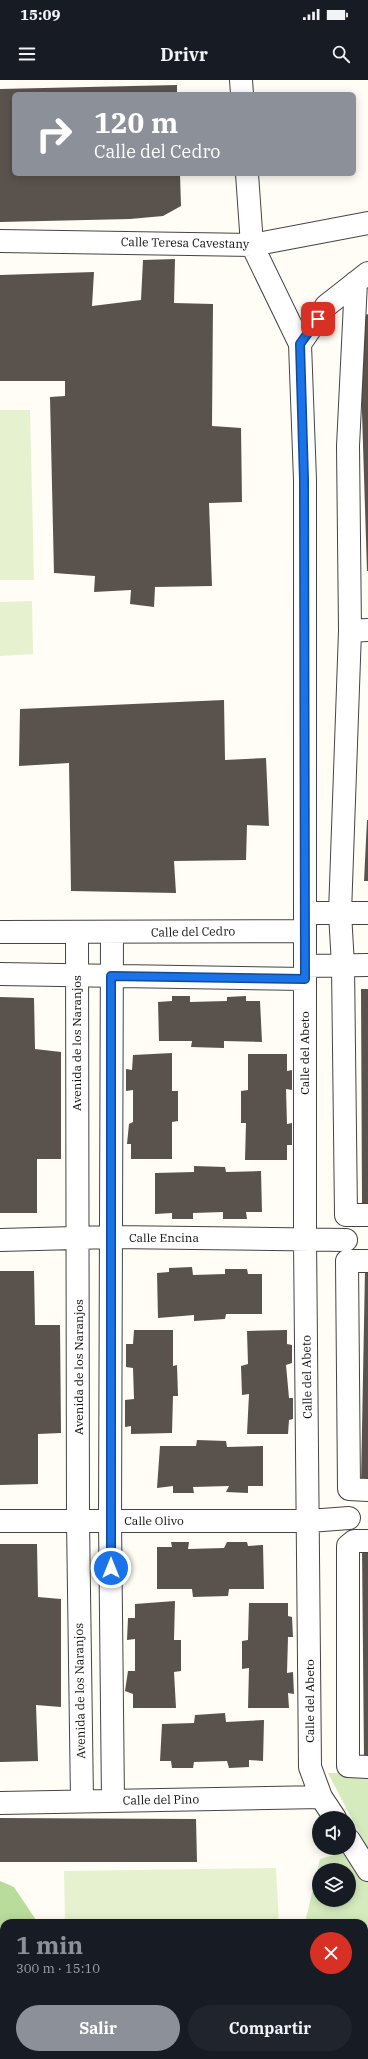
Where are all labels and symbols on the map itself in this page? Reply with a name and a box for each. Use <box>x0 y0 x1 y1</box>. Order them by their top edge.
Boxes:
street label: Calle Teresa Cavestany <box>121 234 250 251</box>
pin <box>301 302 335 336</box>
street label: Calle del Cedro <box>151 923 236 940</box>
street label: Avenida de los Naranjos <box>69 975 84 1111</box>
street label: Calle del Abeto <box>297 1011 312 1095</box>
street label: Calle Encina <box>129 1230 200 1245</box>
street label: Avenida de los Naranjos <box>71 1299 86 1435</box>
street label: Calle del Abeto <box>298 1335 315 1419</box>
street label: Calle Olivo <box>124 1513 184 1528</box>
position arrow <box>90 1547 132 1589</box>
street label: Avenida de los Naranjos <box>71 1623 88 1759</box>
street label: Calle del Abeto <box>302 1659 317 1743</box>
street label: Calle del Pino <box>123 1791 200 1808</box>

